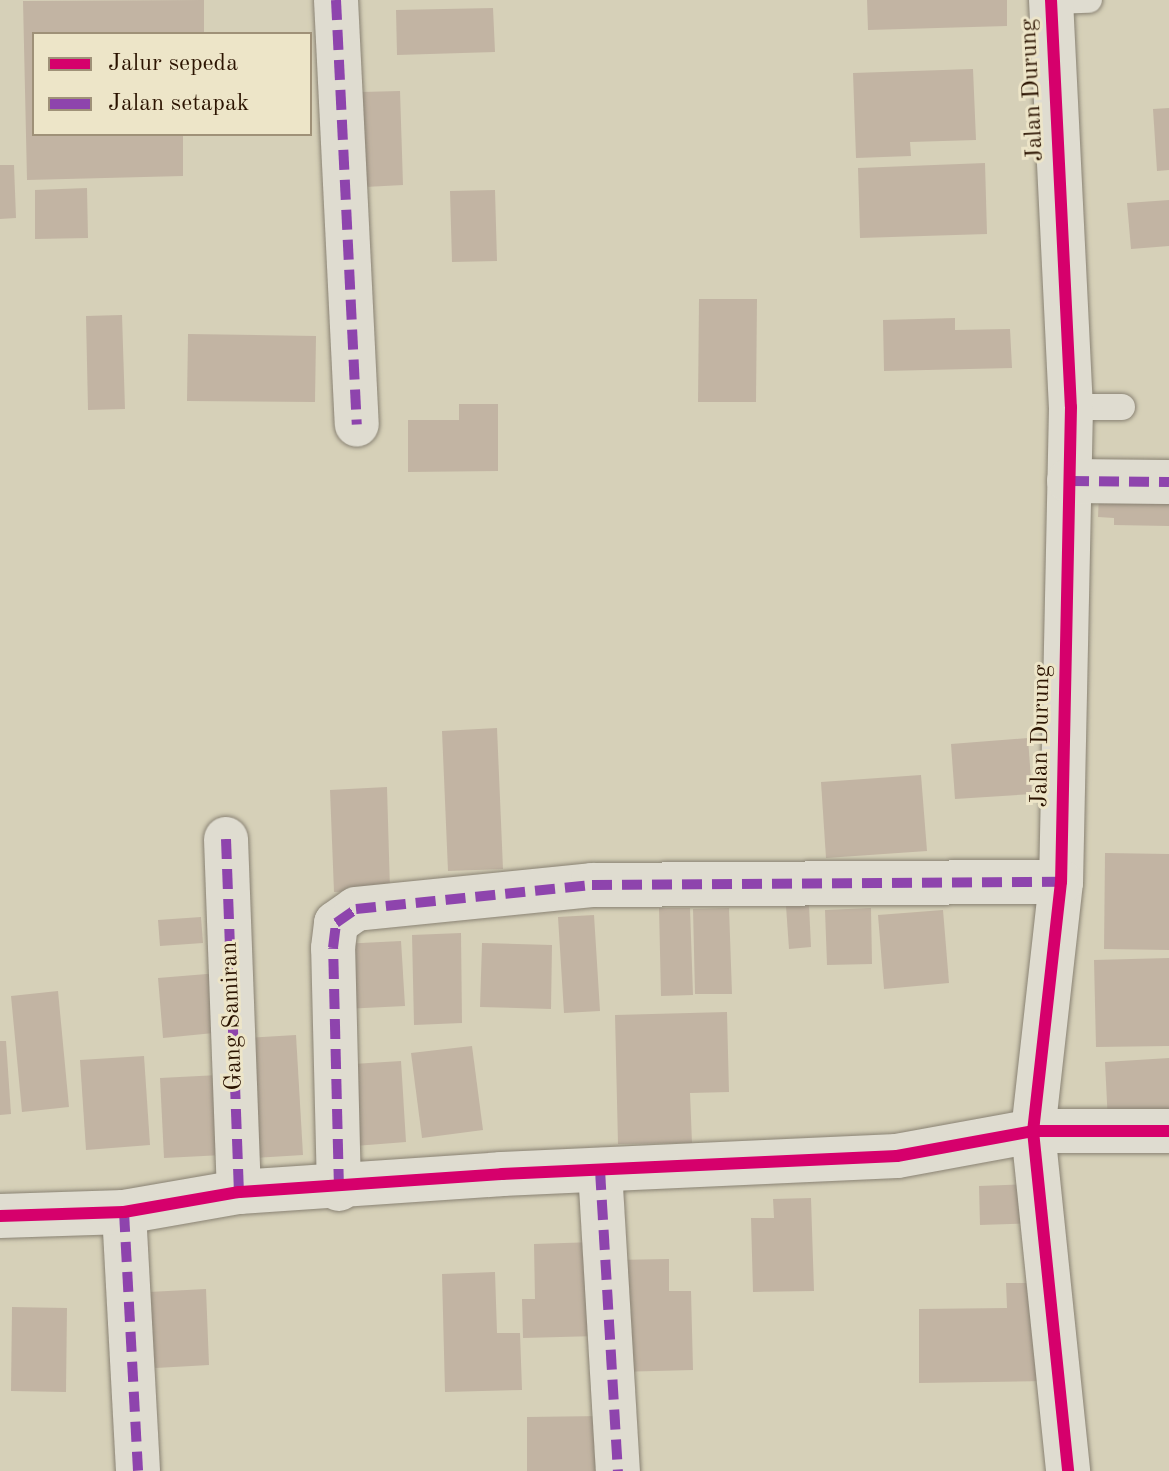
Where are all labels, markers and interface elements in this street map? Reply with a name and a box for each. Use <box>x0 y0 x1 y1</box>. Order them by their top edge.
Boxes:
street label: Jalan Durung <box>1015 18 1051 162</box>
legend <box>32 32 312 136</box>
text: Jalur sepeda <box>108 52 238 76</box>
text: Jalan setapak <box>108 92 249 116</box>
street label: Jalan Durung <box>1026 664 1058 808</box>
street label: Gang Samiran <box>216 941 250 1091</box>

